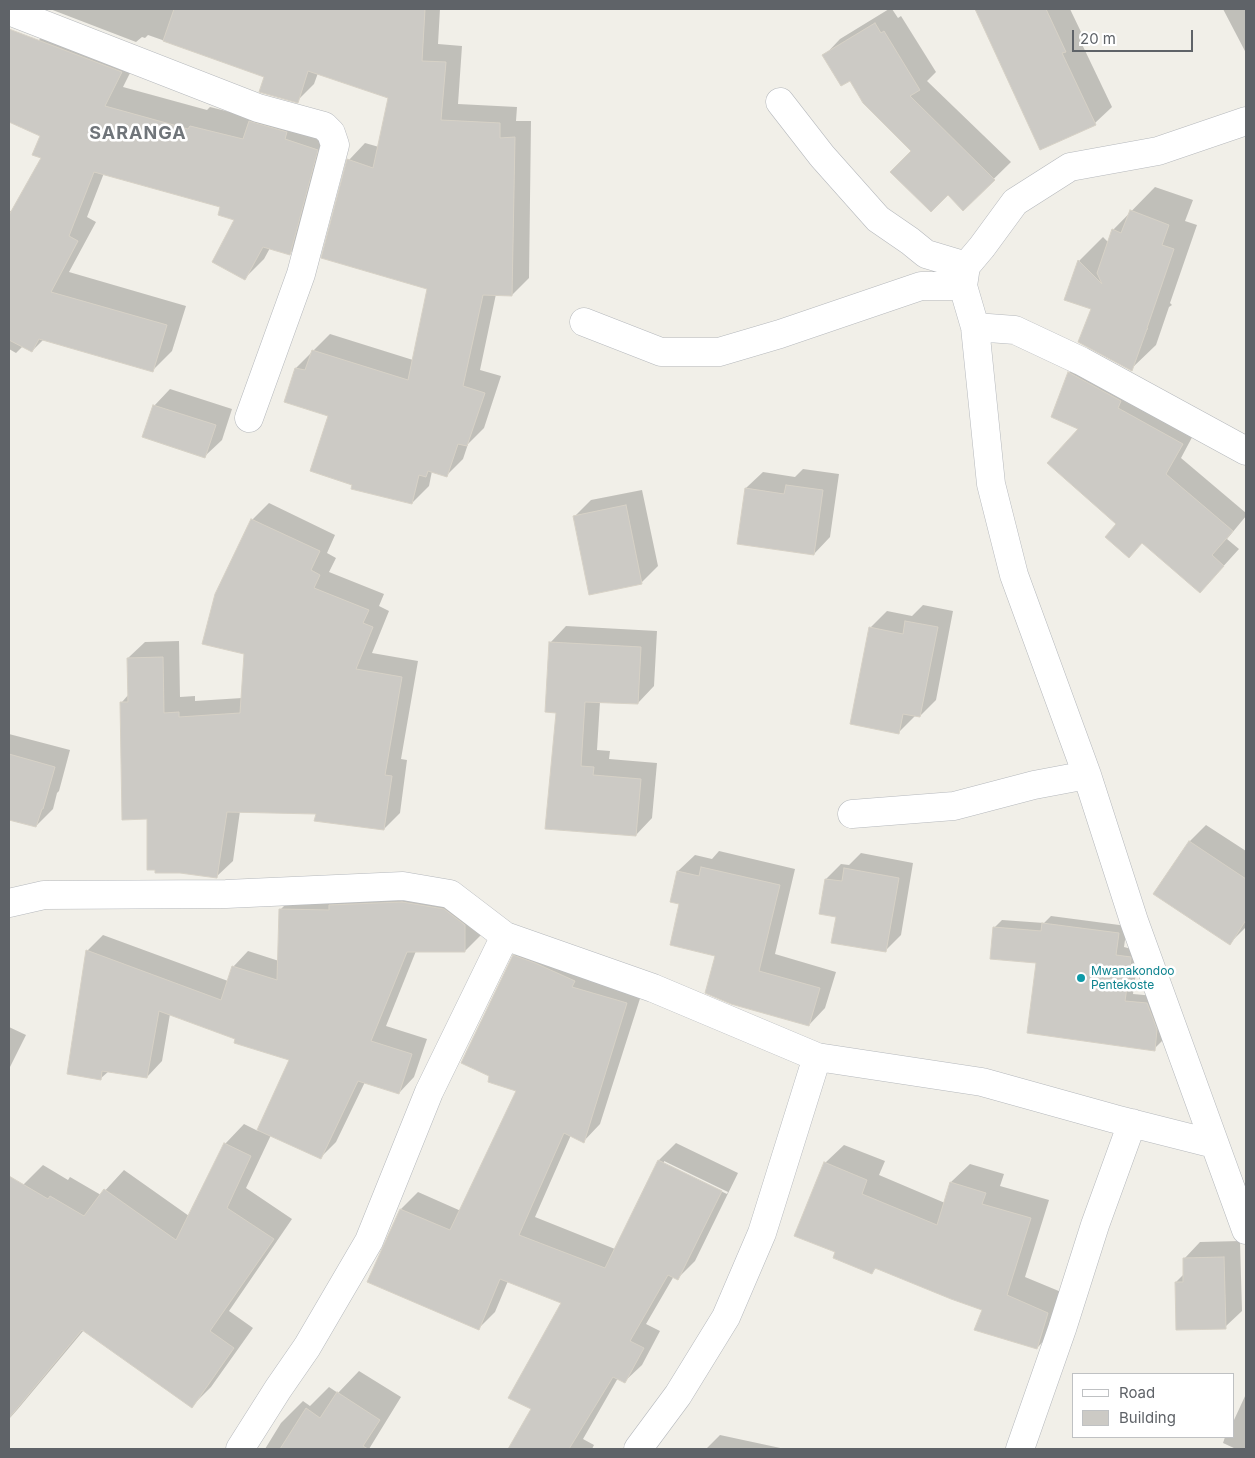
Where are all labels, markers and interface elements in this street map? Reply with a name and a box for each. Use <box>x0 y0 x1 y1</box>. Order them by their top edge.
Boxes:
scale bar <box>1075 20 1196 52</box>
text: 20 m <box>1080 29 1116 48</box>
district label: SARANGA <box>88 123 188 145</box>
place label: Mwanakondoo Pentekoste <box>1091 964 1175 992</box>
marker: Mwanakondoo Pentekoste <box>1075 972 1087 984</box>
legend <box>1072 1373 1235 1438</box>
text: Road <box>1119 1383 1155 1402</box>
text: Building <box>1119 1408 1176 1427</box>

